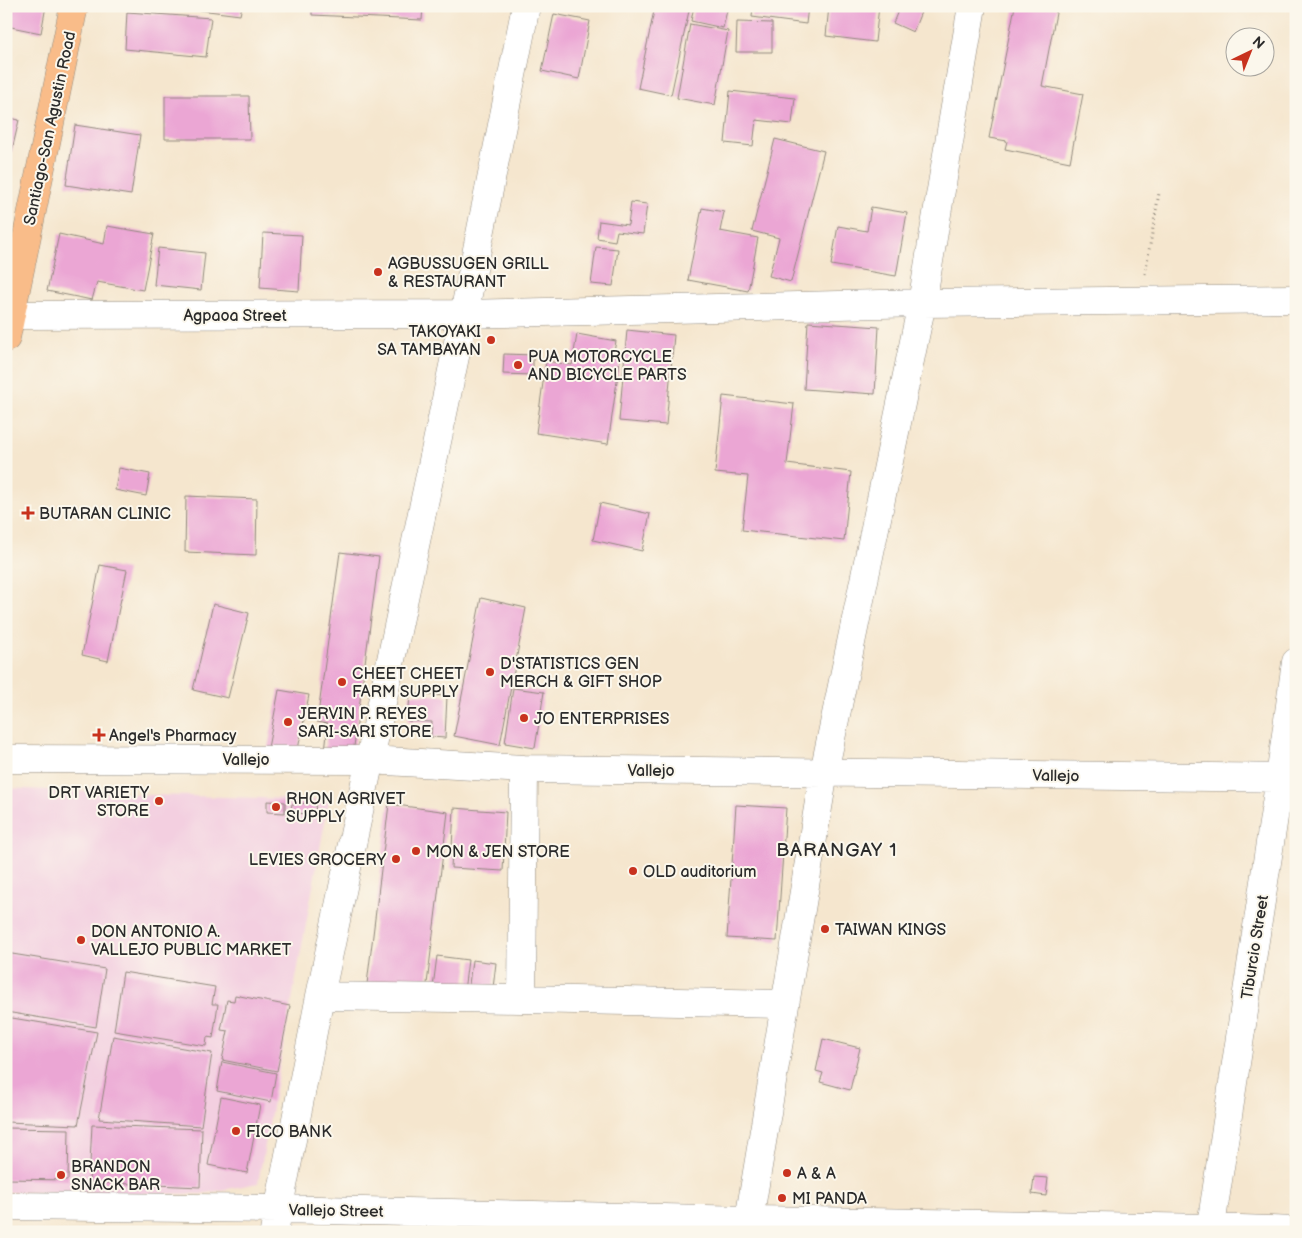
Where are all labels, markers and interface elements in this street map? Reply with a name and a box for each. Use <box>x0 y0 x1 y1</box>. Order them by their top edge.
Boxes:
north arrow <box>1224 28 1274 78</box>
street label: Santiago-San Agustin Road <box>21 30 80 227</box>
text: N <box>1249 33 1268 53</box>
place label: AGBUSSUGEN GRILL & RESTAURANT <box>388 255 550 292</box>
marker: AGBUSSUGEN GRILL & RESTAURANT <box>372 266 384 278</box>
street label: Agpaoa Street <box>183 307 287 326</box>
place label: TAKOYAKI SA TAMBAYAN <box>377 323 481 360</box>
marker: TAKOYAKI SA TAMBAYAN <box>485 334 497 346</box>
place label: PUA MOTORCYCLE AND BICYCLE PARTS <box>528 348 687 385</box>
marker: PUA MOTORCYCLE AND BICYCLE PARTS <box>512 359 524 371</box>
place label: BUTARAN CLINIC <box>39 505 171 524</box>
marker: BUTARAN CLINIC <box>21 506 35 520</box>
place label: D'STATISTICS GEN MERCH & GIFT SHOP <box>500 655 662 692</box>
place label: CHEET CHEET FARM SUPPLY <box>352 665 464 702</box>
marker: D'STATISTICS GEN MERCH & GIFT SHOP <box>484 666 496 678</box>
marker: CHEET CHEET FARM SUPPLY <box>336 676 348 688</box>
place label: JERVIN P. REYES SARI-SARI STORE <box>298 705 432 742</box>
place label: JO ENTERPRISES <box>534 710 669 729</box>
marker: JO ENTERPRISES <box>518 712 530 724</box>
marker: JERVIN P. REYES SARI-SARI STORE <box>282 716 294 728</box>
place label: Angel's Pharmacy <box>109 727 237 746</box>
marker: Angel's Pharmacy <box>93 729 105 741</box>
street label: Vallejo <box>222 751 270 770</box>
street label: Vallejo <box>627 762 675 781</box>
street label: Vallejo <box>1032 767 1080 786</box>
place label: DRT VARIETY STORE <box>48 784 150 821</box>
place label: RHON AGRIVET SUPPLY <box>286 790 406 827</box>
marker: DRT VARIETY STORE <box>153 795 165 807</box>
marker: RHON AGRIVET SUPPLY <box>270 801 282 813</box>
district label: BARANGAY 1 <box>776 839 898 862</box>
place label: MON & JEN STORE <box>426 843 570 862</box>
marker: MON & JEN STORE <box>410 845 422 857</box>
place label: LEVIES GROCERY <box>249 851 387 870</box>
marker: LEVIES GROCERY <box>390 853 402 865</box>
place label: OLD auditorium <box>643 863 756 882</box>
marker: OLD auditorium <box>627 865 639 877</box>
street label: Tiburcio Street <box>1238 894 1273 1001</box>
place label: TAIWAN KINGS <box>835 921 946 940</box>
place label: DON ANTONIO A. VALLEJO PUBLIC MARKET <box>91 923 292 960</box>
marker: TAIWAN KINGS <box>819 923 831 935</box>
marker: DON ANTONIO A. VALLEJO PUBLIC MARKET <box>75 934 87 946</box>
place label: FICO BANK <box>246 1123 332 1142</box>
marker: FICO BANK <box>230 1125 242 1137</box>
place label: BRANDON SNACK BAR <box>71 1158 160 1195</box>
place label: A & A <box>797 1165 836 1184</box>
marker: A & A <box>781 1167 793 1179</box>
marker: BRANDON SNACK BAR <box>55 1169 67 1181</box>
place label: MI PANDA <box>792 1190 867 1209</box>
marker: MI PANDA <box>776 1192 788 1204</box>
street label: Vallejo Street <box>288 1201 384 1222</box>

